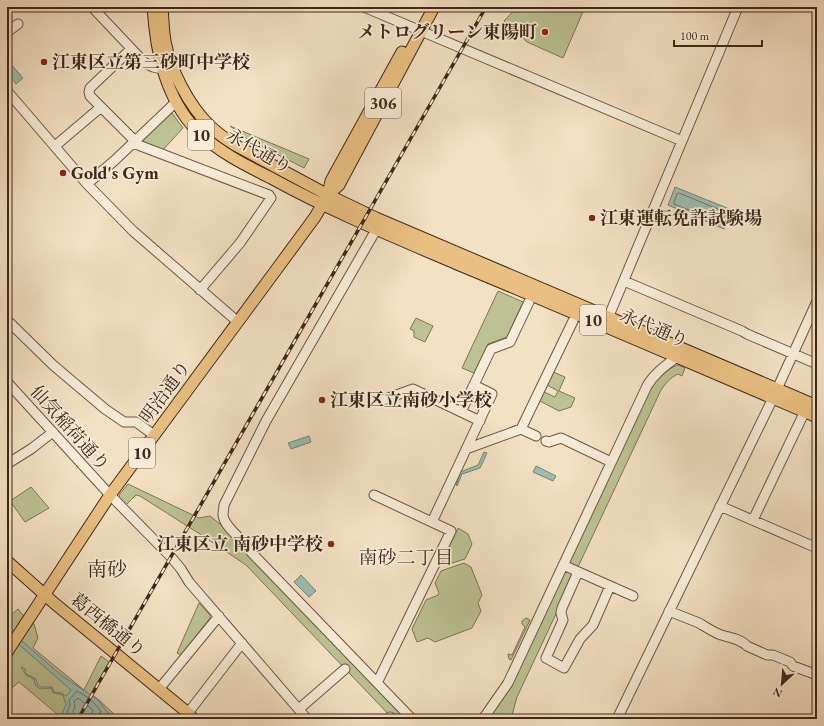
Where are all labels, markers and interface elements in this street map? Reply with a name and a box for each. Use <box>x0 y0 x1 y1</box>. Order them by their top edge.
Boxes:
place label: メトログリーン東陽町 <box>357 20 537 43</box>
scale bar <box>674 22 762 48</box>
marker: メトログリーン東陽町 <box>540 27 550 37</box>
text: 100 m <box>680 28 710 44</box>
place label: 江東区立第三砂町中学校 <box>52 50 250 73</box>
marker: 江東区立第三砂町中学校 <box>39 57 49 67</box>
road number: 306 <box>365 88 401 118</box>
road number: 10 <box>188 120 214 150</box>
street label: 永代通り <box>222 123 296 179</box>
place label: Gold's Gym <box>71 161 159 184</box>
marker: Gold's Gym <box>58 168 68 178</box>
place label: 江東運転免許試験場 <box>600 206 762 229</box>
marker: 江東運転免許試験場 <box>587 213 597 223</box>
street label: 永代通り <box>617 303 692 352</box>
road number: 10 <box>580 305 606 335</box>
street label: 明治通り <box>134 356 195 428</box>
street label: 仙気稲荷通り <box>26 380 115 475</box>
place label: 江東区立南砂小学校 <box>330 388 492 411</box>
marker: 江東区立南砂小学校 <box>317 395 327 405</box>
road number: 10 <box>129 438 155 468</box>
place label: 江東区立 南砂中学校 <box>157 532 323 555</box>
marker: 江東区立 南砂中学校 <box>326 539 336 549</box>
district label: 南砂二丁目 <box>358 545 454 570</box>
district label: 南砂 <box>87 556 127 582</box>
street label: 葛西橋通り <box>66 587 151 662</box>
north arrow <box>762 664 802 704</box>
text: N <box>770 685 785 701</box>

